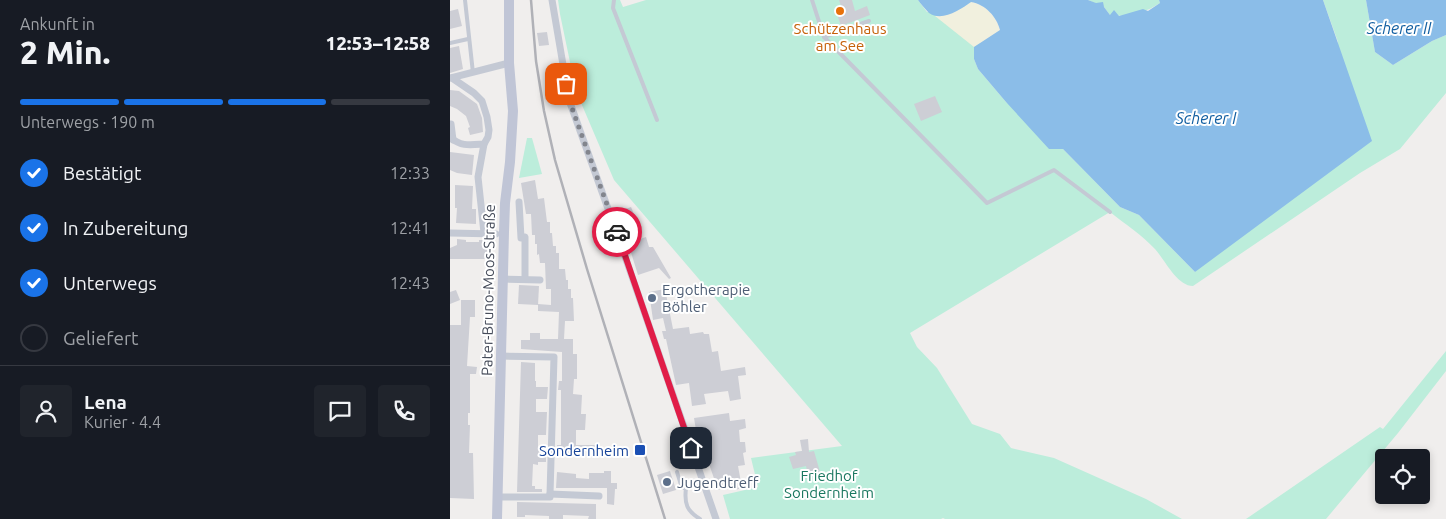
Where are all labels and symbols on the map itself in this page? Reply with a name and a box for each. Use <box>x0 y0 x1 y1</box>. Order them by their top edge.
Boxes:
marker: Schützenhaus am See <box>834 5 846 17</box>
water label: Scherer II <box>1366 19 1432 37</box>
place label: Schützenhaus am See <box>794 20 886 54</box>
pin <box>545 63 587 105</box>
water label: Scherer I <box>1175 109 1237 127</box>
street label: Pater-Bruno-Moos-Straße <box>478 204 498 376</box>
courier <box>592 207 642 257</box>
place label: Ergotherapie Böhler <box>662 281 750 315</box>
marker: Ergotherapie Böhler <box>646 292 658 304</box>
pin <box>670 427 712 469</box>
place label: Sondernheim <box>539 442 629 459</box>
marker: Sondernheim <box>633 443 647 457</box>
park label: Friedhof Sondernheim <box>784 467 874 501</box>
place label: Jugendtreff <box>677 474 759 491</box>
marker: Jugendtreff <box>661 476 673 488</box>

